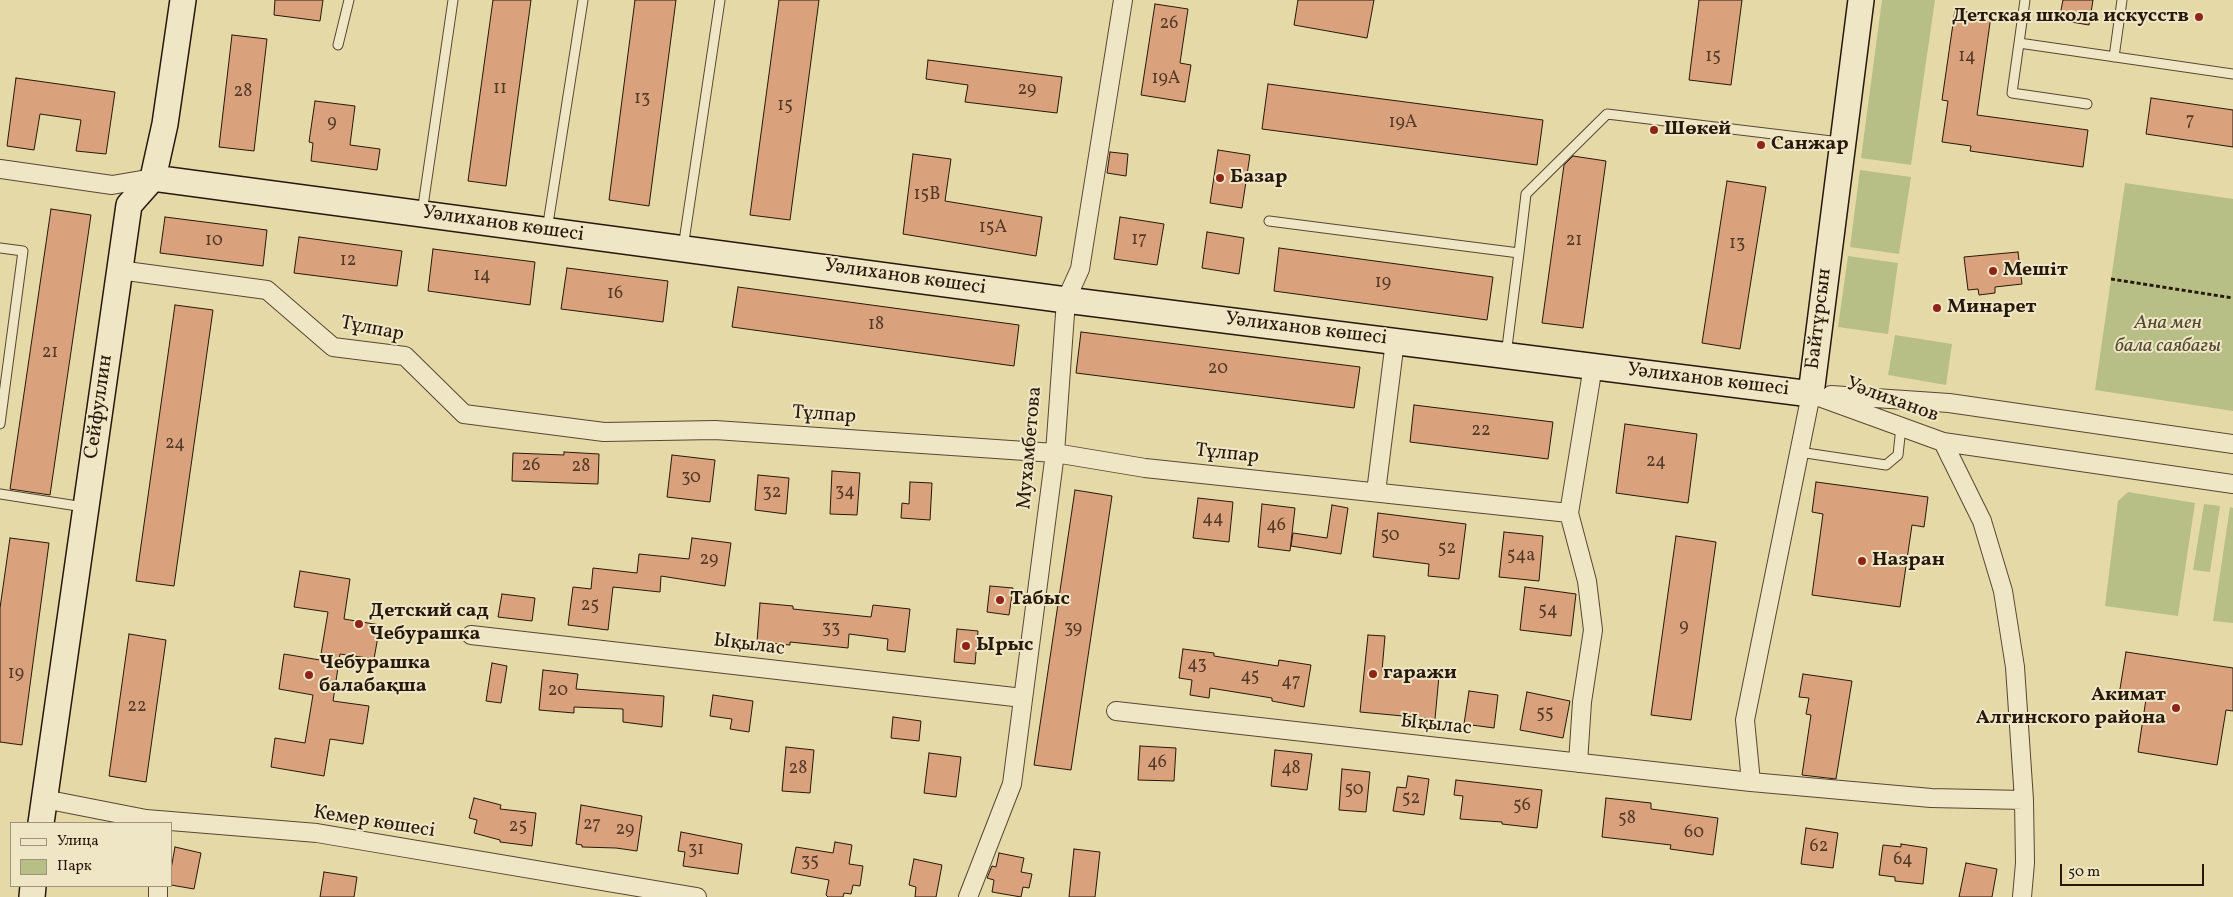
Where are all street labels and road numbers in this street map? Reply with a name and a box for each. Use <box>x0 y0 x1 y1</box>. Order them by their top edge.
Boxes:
street label: Уәлиханов көшесі <box>421 202 585 248</box>
street label: Уәлиханов көшесі <box>823 255 987 301</box>
street label: Байтұрсын <box>1802 267 1838 371</box>
street label: Уәлиханов көшесі <box>1224 308 1388 352</box>
street label: Тұлпар <box>338 312 406 348</box>
street label: Сейфуллин <box>81 353 119 461</box>
street label: Уәлиханов көшесі <box>1626 359 1790 403</box>
street label: Уәлиханов <box>1842 373 1942 429</box>
street label: Мухамбетова <box>1014 386 1048 510</box>
street label: Тұлпар <box>791 402 857 430</box>
street label: Тұлпар <box>1194 440 1260 470</box>
street label: Ықылас <box>712 630 786 662</box>
street label: Ықылас <box>1399 710 1473 742</box>
street label: Кемер көшесі <box>311 802 437 844</box>

